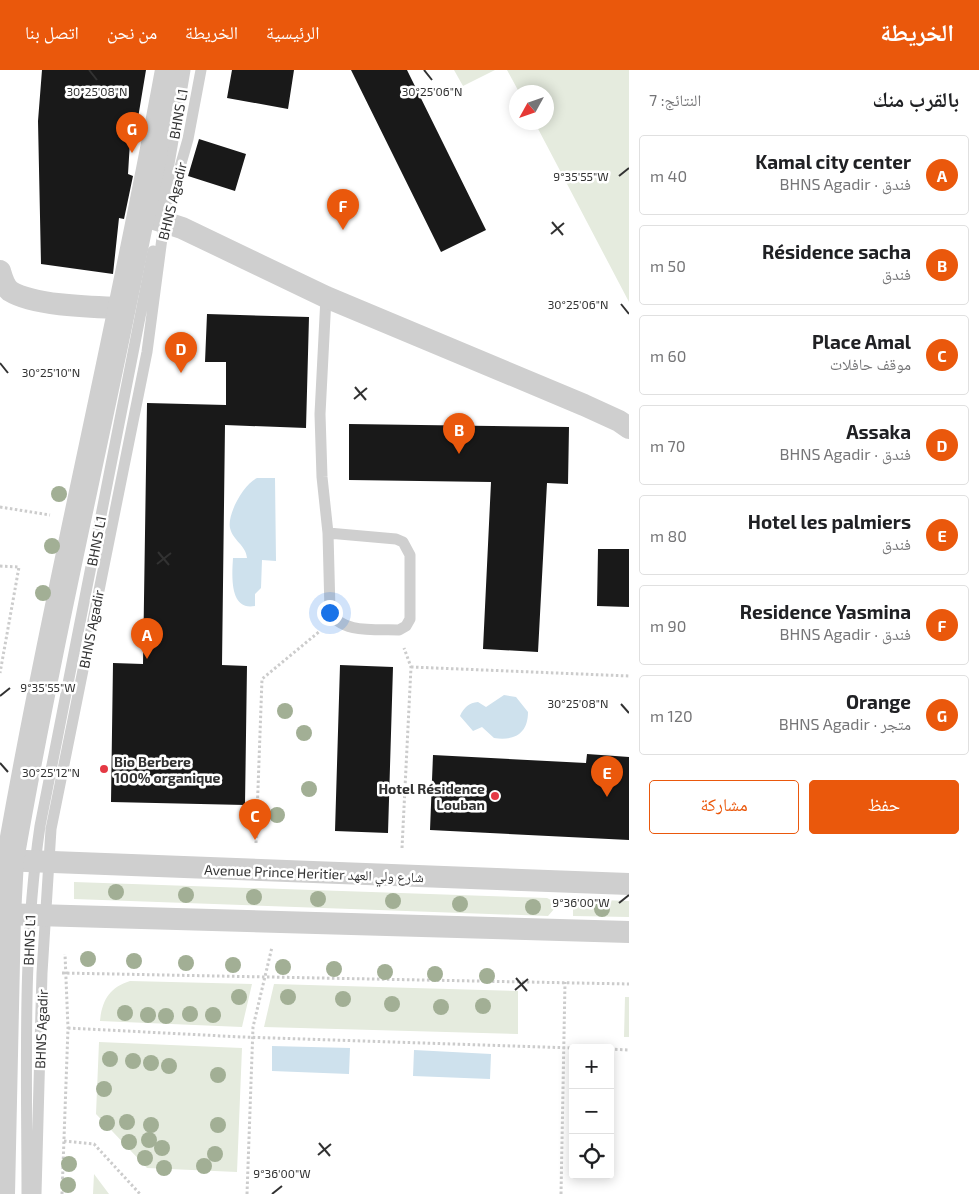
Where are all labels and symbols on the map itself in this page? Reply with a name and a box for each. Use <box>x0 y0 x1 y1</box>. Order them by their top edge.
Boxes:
text: 30°25'08"N <box>66 84 128 98</box>
text: 30°25'06"N <box>402 84 462 98</box>
north arrow <box>509 85 554 130</box>
street label: BHNS L1 <box>165 87 191 141</box>
pin: G <box>116 112 148 153</box>
street label: BHNS Agadir <box>154 160 190 242</box>
text: 9°35'55"W <box>553 169 609 183</box>
pin: F <box>327 189 359 230</box>
text: 30°25'06"N <box>548 297 608 311</box>
pin: D <box>165 332 197 373</box>
text: 30°25'10"N <box>22 365 80 379</box>
pin: B <box>443 413 475 454</box>
street label: BHNS L1 <box>83 514 109 568</box>
street label: BHNS Agadir <box>75 588 107 670</box>
your location <box>317 600 343 626</box>
pin: A <box>131 618 163 659</box>
text: 9°35'55"W <box>20 680 76 694</box>
text: 30°25'08"N <box>547 696 609 710</box>
place label: Bio Berbere 100% organique <box>114 753 221 786</box>
pin: E <box>591 756 623 797</box>
marker: Bio Berbere 100% organique <box>98 763 110 775</box>
text: 30°25'12"N <box>22 765 80 779</box>
place label: Hotel Résidence Louban <box>378 780 485 813</box>
marker: Hotel Résidence Louban <box>489 790 501 802</box>
pin: C <box>239 799 271 840</box>
street label: Avenue Prince Heritier شارع ولي العهد <box>204 861 424 889</box>
text: 9°36'00"W <box>552 895 610 909</box>
street label: BHNS L1 <box>20 914 38 966</box>
street label: BHNS Agadir <box>31 988 51 1069</box>
text: 9°36'00"W <box>253 1166 311 1180</box>

